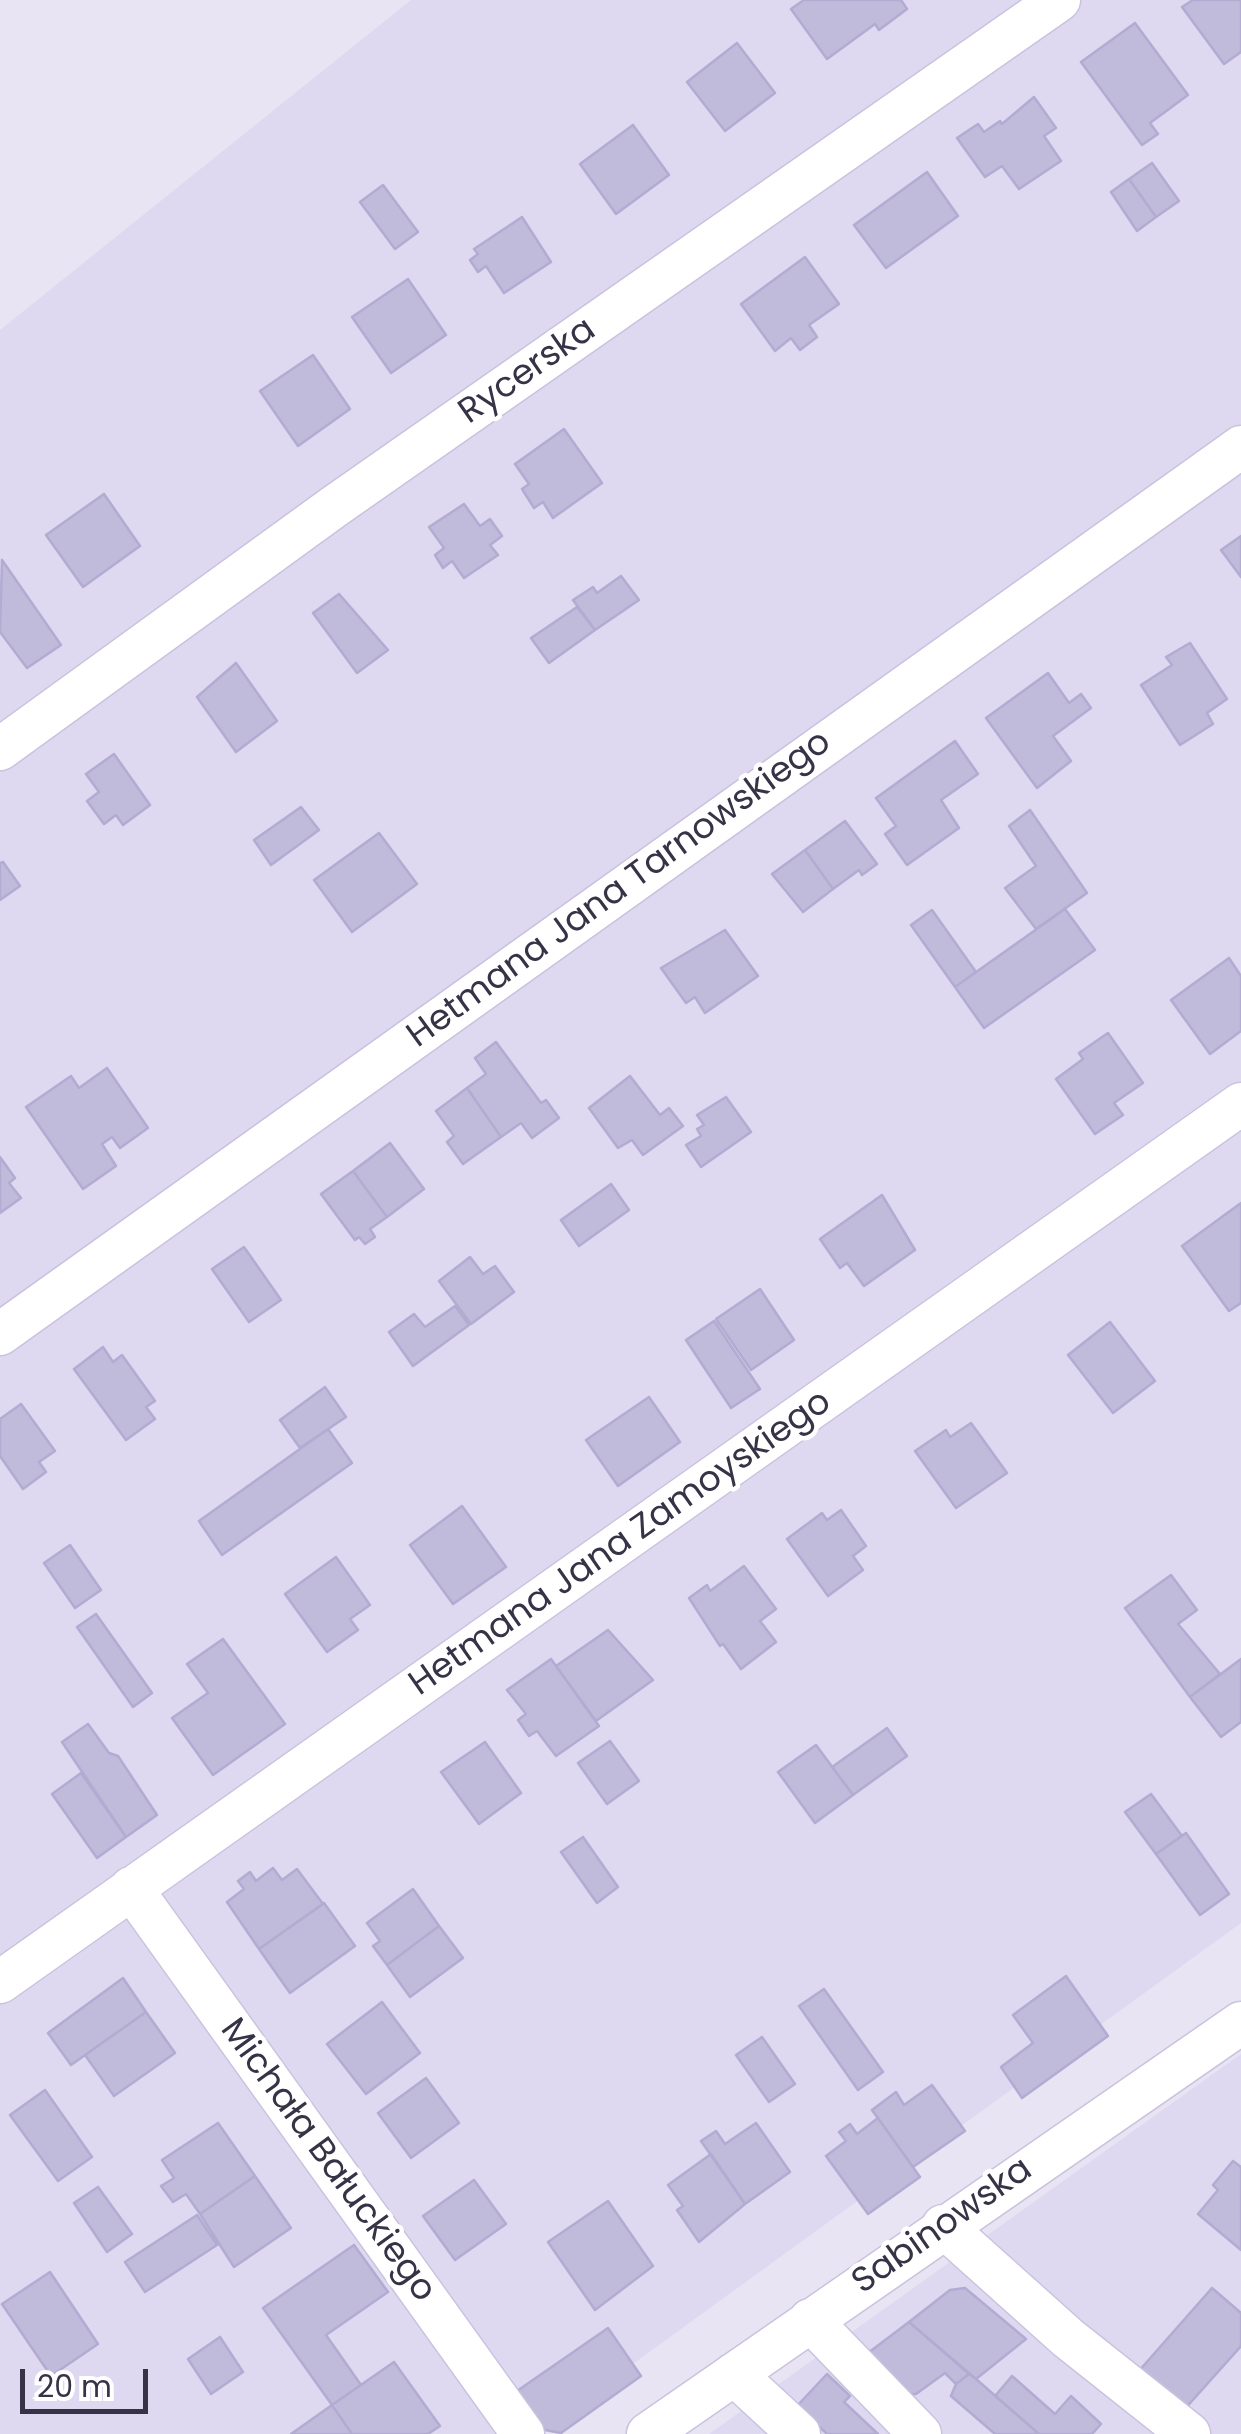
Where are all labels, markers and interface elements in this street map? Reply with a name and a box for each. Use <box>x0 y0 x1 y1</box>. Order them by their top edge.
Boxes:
street label: Rycerska <box>452 310 604 434</box>
street label: Hetmana Jana Tarnowskiego <box>400 722 840 1058</box>
street label: Hetmana Jana Zamoyskiego <box>402 1382 840 1706</box>
street label: Michała Bałuckiego <box>210 2011 444 2311</box>
street label: Sabinowska <box>845 2150 1041 2304</box>
scale bar <box>25 2349 152 2411</box>
text: 20 m <box>37 2365 112 2408</box>

